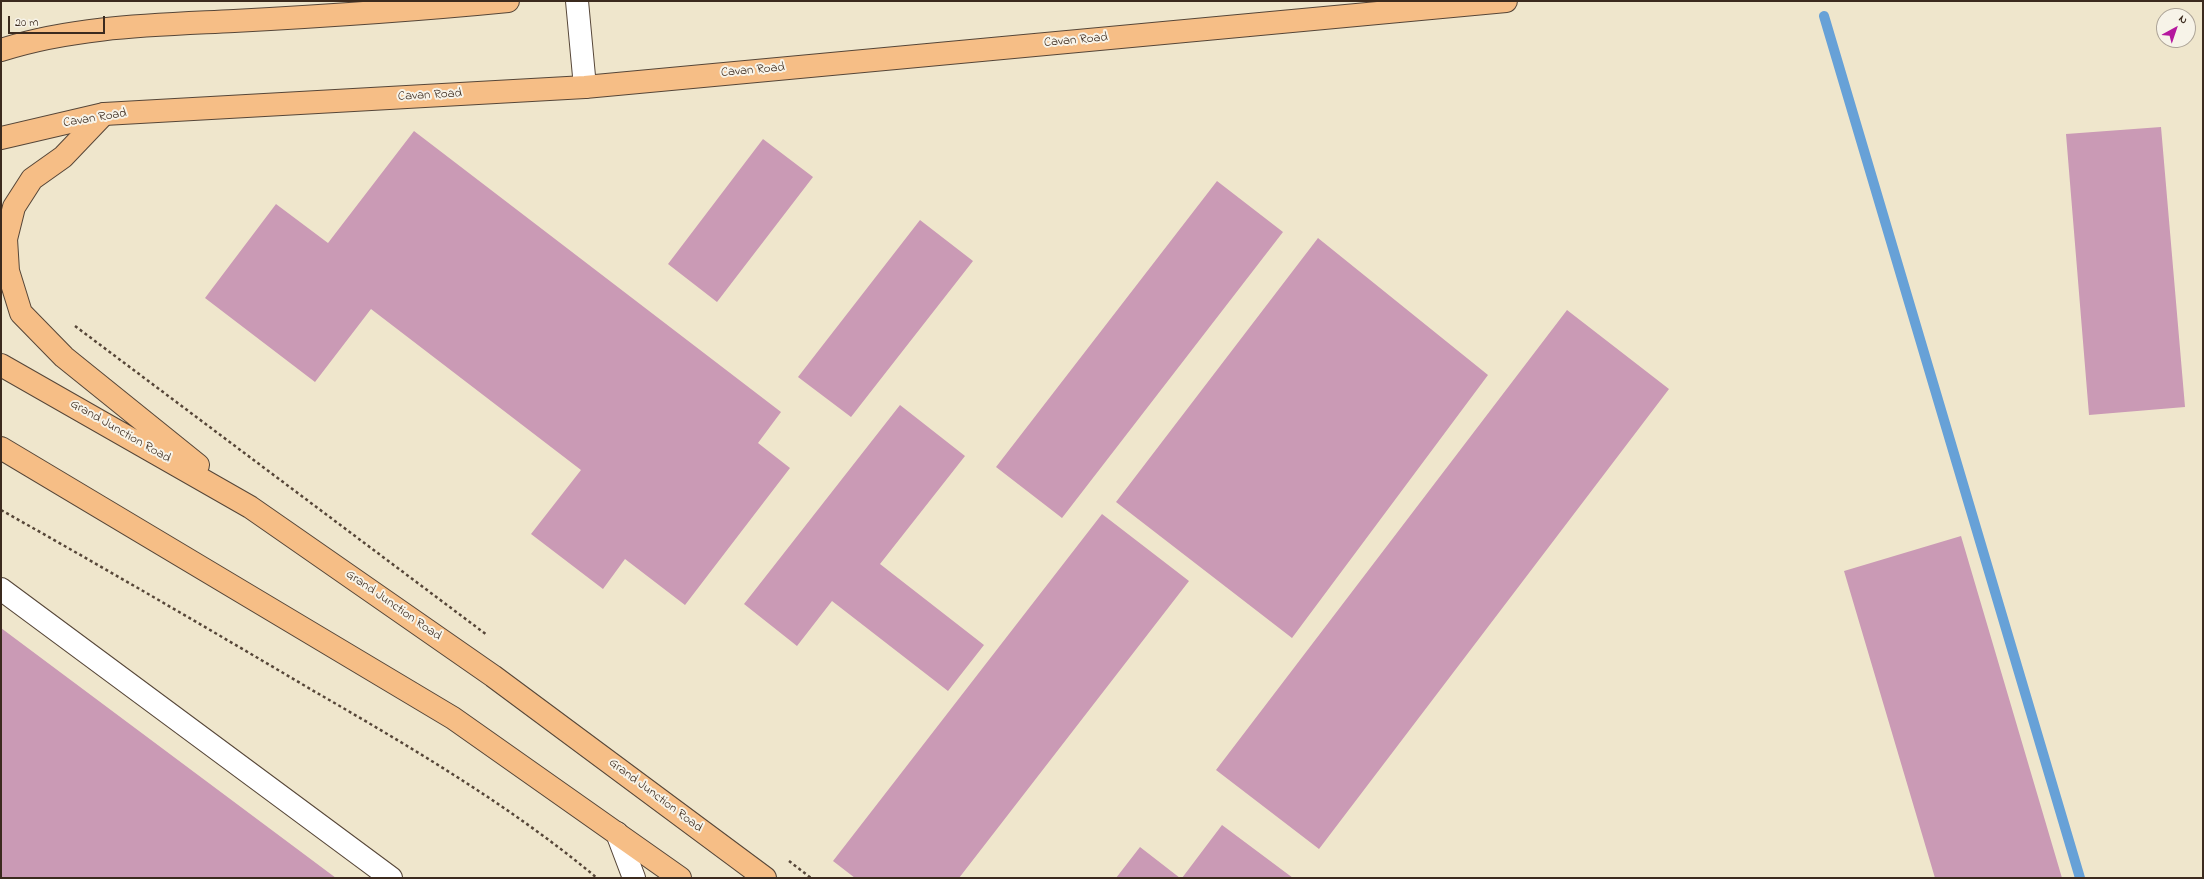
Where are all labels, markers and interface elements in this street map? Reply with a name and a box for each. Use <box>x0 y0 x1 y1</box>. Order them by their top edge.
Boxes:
scale bar <box>10 8 107 34</box>
north arrow <box>2156 8 2196 48</box>
text: N <box>2175 11 2191 28</box>
text: 20 m <box>15 14 38 32</box>
street label: Cavan Road <box>1043 30 1109 52</box>
street label: Cavan Road <box>720 60 786 82</box>
street label: Cavan Road <box>398 87 462 105</box>
street label: Cavan Road <box>62 106 128 132</box>
street label: Grand Junction Road <box>67 397 173 467</box>
street label: Grand Junction Road <box>342 567 444 645</box>
street label: Grand Junction Road <box>605 756 705 836</box>

